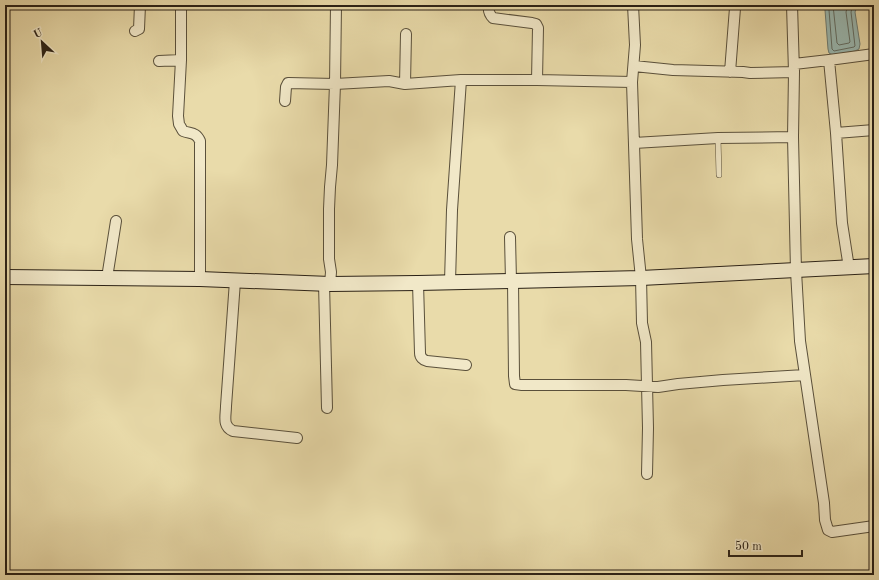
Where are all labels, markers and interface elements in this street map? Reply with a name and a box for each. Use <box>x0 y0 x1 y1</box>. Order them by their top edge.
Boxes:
north arrow <box>22 22 62 62</box>
text: U <box>32 27 45 41</box>
scale bar <box>729 532 802 558</box>
text: 50 m <box>735 540 762 553</box>

